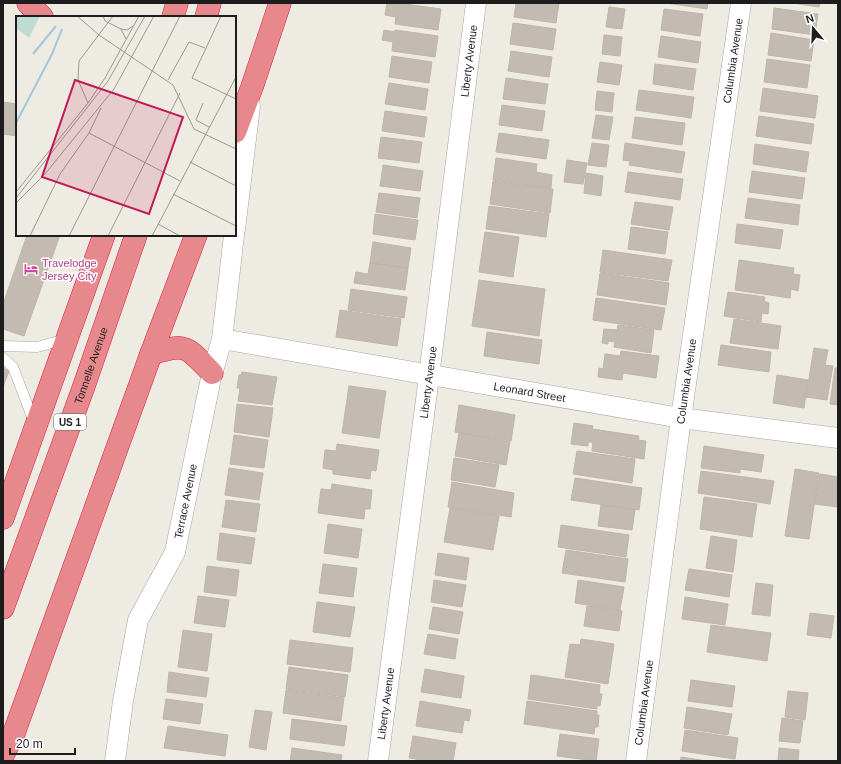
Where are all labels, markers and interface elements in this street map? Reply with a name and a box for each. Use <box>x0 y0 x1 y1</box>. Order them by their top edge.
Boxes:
north arrow <box>793 8 833 48</box>
text: N <box>804 12 816 26</box>
inset map <box>16 16 236 236</box>
street label: Columbia Avenue <box>721 17 745 104</box>
street label: Liberty Avenue <box>458 24 479 98</box>
place label: Travelodge Jersey City <box>42 257 97 282</box>
hotel icon: Travelodge Jersey City <box>23 261 39 277</box>
street label: Tonnelle Avenue <box>72 325 110 406</box>
street label: Columbia Avenue <box>674 338 698 425</box>
street label: Liberty Avenue <box>418 346 439 419</box>
street label: Leonard Street <box>493 380 566 404</box>
road number: US 1 <box>54 414 86 430</box>
street label: Terrace Avenue <box>172 463 199 540</box>
street label: Columbia Avenue <box>632 659 655 746</box>
street label: Liberty Avenue <box>375 667 396 740</box>
scale bar <box>10 730 75 756</box>
text: 20 m <box>16 737 43 751</box>

